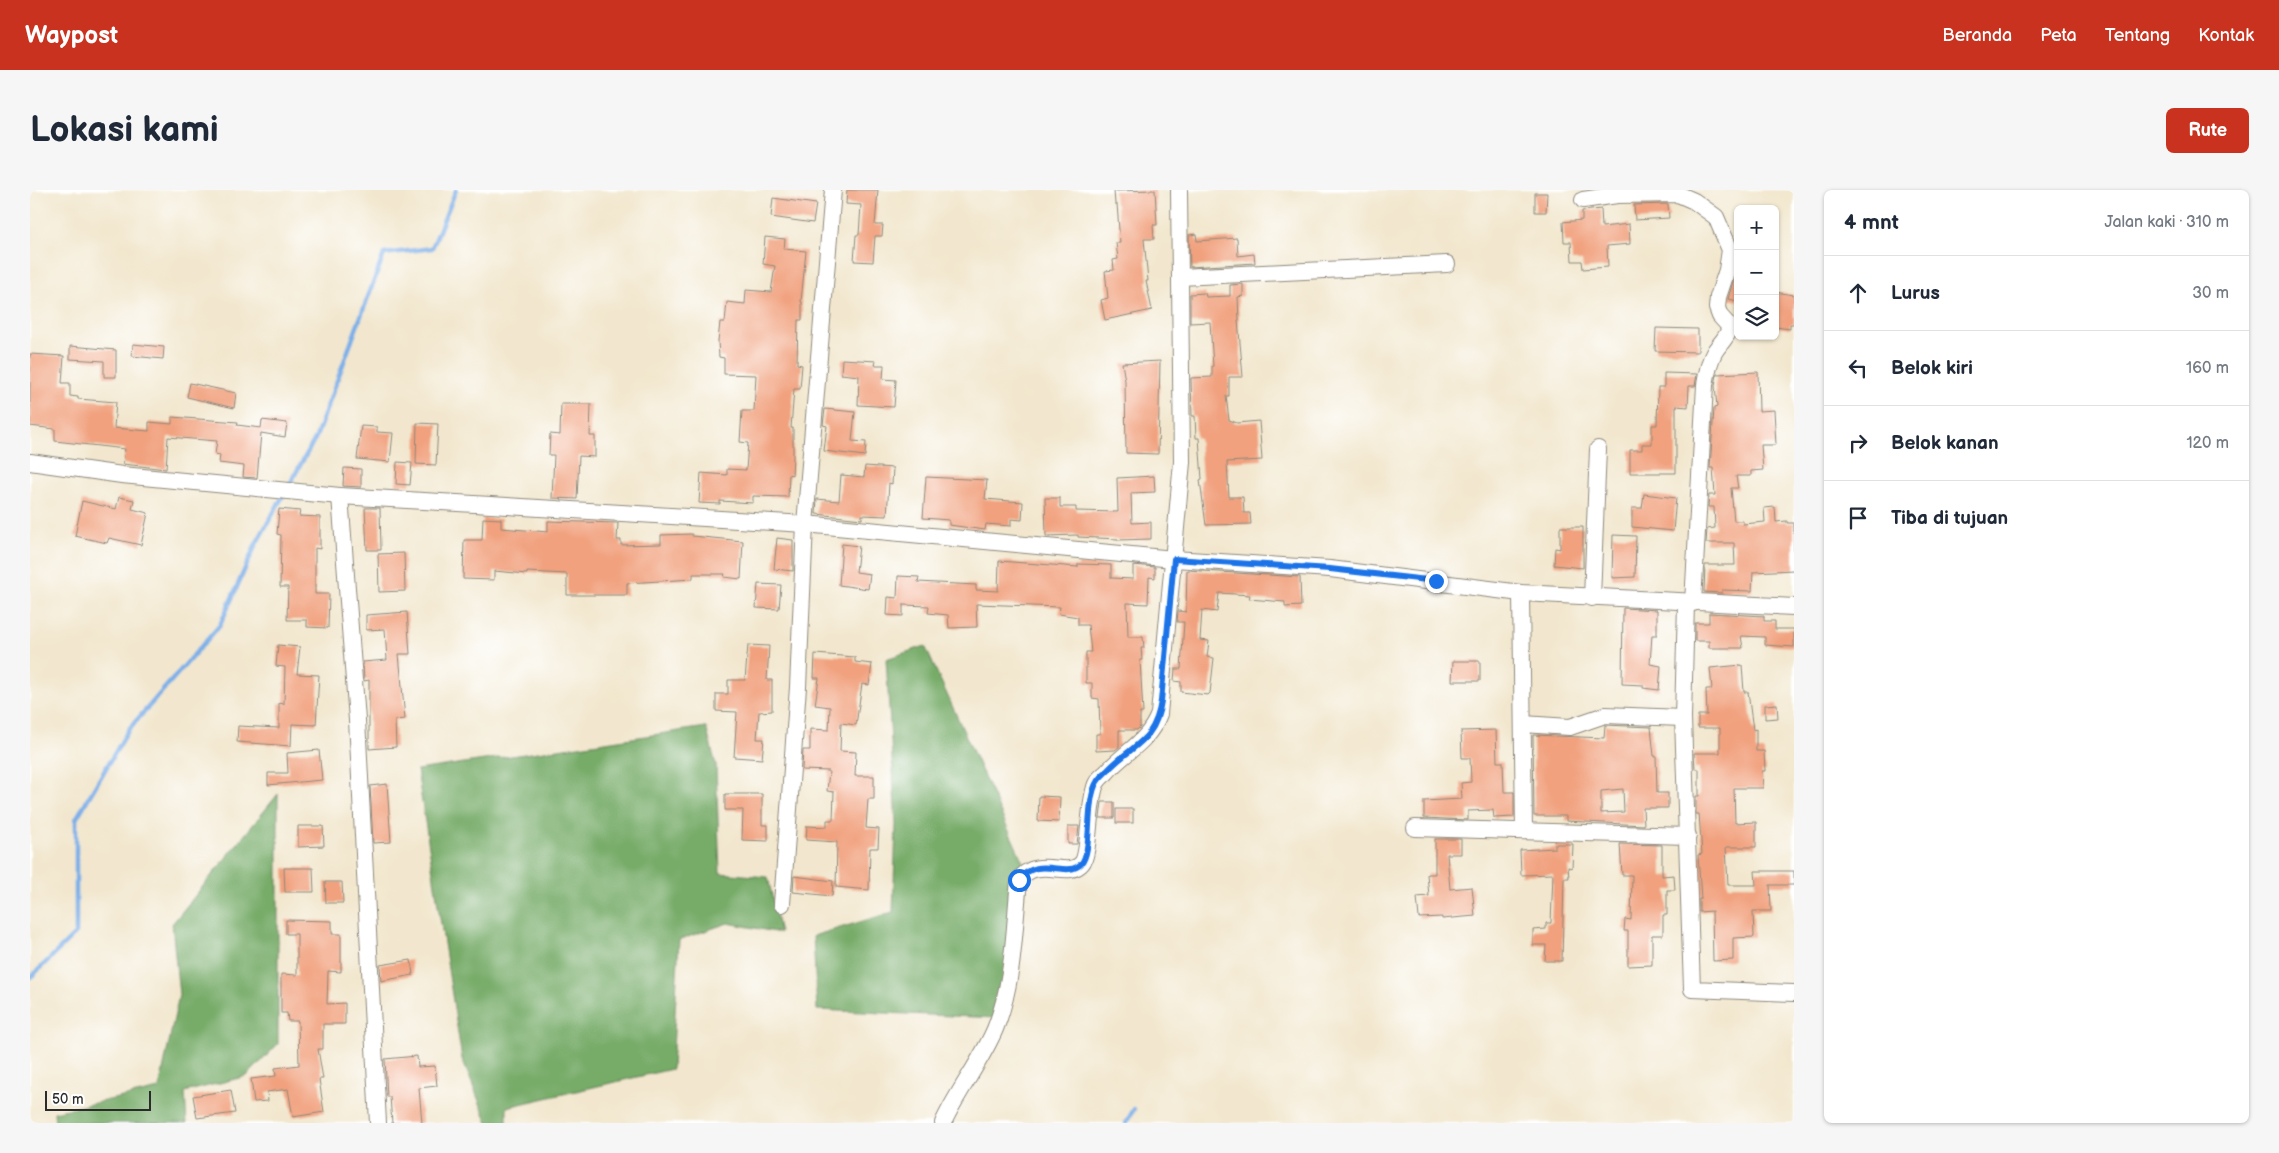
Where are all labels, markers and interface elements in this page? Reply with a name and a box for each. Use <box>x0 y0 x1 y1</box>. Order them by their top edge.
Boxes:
text: Waypost <box>25 21 118 50</box>
text: Beranda <box>1942 25 2012 46</box>
text: Peta <box>2040 25 2077 46</box>
text: Tentang <box>2105 25 2170 46</box>
text: Kontak <box>2198 25 2254 46</box>
button: Rute <box>2166 108 2249 153</box>
text: Lokasi kami <box>30 109 219 152</box>
map controls <box>1734 205 1779 340</box>
button: + <box>1734 205 1779 250</box>
text: 4 mnt <box>1844 210 1899 235</box>
text: Jalan kaki · 310 m <box>2104 213 2229 232</box>
button: − <box>1734 250 1779 295</box>
icon: ahead <box>1844 279 1872 307</box>
text: Lurus <box>1891 282 1940 305</box>
text: 30 m <box>2192 284 2229 303</box>
button: layers <box>1734 295 1779 340</box>
icon: left <box>1844 354 1872 382</box>
text: Belok kiri <box>1891 357 1973 380</box>
text: 160 m <box>2186 359 2229 378</box>
icon: right <box>1844 429 1872 457</box>
text: Belok kanan <box>1891 432 1999 455</box>
text: 120 m <box>2186 434 2229 453</box>
icon: arrive <box>1844 504 1872 532</box>
text: Tiba di tujuan <box>1891 507 2008 530</box>
route end <box>1425 570 1448 593</box>
route start <box>1008 869 1031 892</box>
scale bar <box>45 1088 151 1111</box>
text: 50 m <box>52 1091 84 1108</box>

